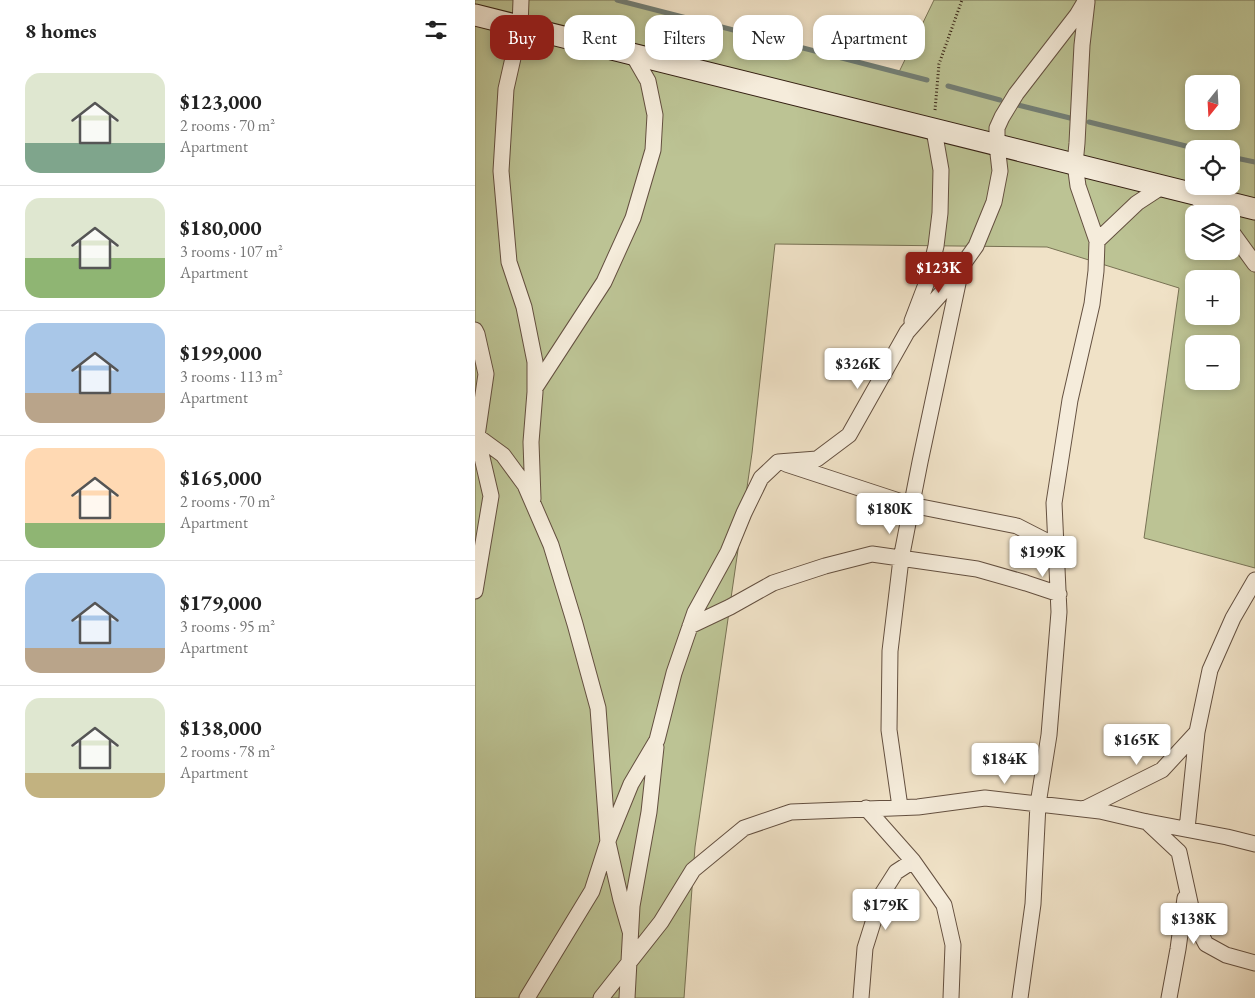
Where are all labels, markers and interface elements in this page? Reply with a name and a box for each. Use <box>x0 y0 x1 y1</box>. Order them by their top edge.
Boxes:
chip: Buy <box>490 15 554 60</box>
chip: Rent <box>564 15 635 60</box>
chip: Filters <box>645 15 723 60</box>
chip: New <box>733 15 803 60</box>
chip: Apartment <box>813 15 925 60</box>
icon: filters <box>422 16 450 44</box>
text: 8 homes <box>25 17 97 44</box>
north arrow <box>1185 75 1240 130</box>
map controls <box>1185 75 1240 390</box>
text: $123,000 <box>180 88 262 115</box>
icon: home <box>65 93 125 153</box>
text: 2 rooms · 70 m² <box>180 115 275 136</box>
text: Apartment <box>180 136 248 157</box>
button: locate <box>1185 140 1240 195</box>
button: layers <box>1185 205 1240 260</box>
text: $180,000 <box>180 214 262 241</box>
icon: home <box>65 218 125 278</box>
text: 3 rooms · 107 m² <box>180 241 283 262</box>
pin: $123K <box>904 252 974 294</box>
text: $123K <box>917 257 961 278</box>
text: Apartment <box>180 262 248 283</box>
button: + <box>1185 270 1240 325</box>
button: − <box>1185 335 1240 390</box>
text: $199,000 <box>180 339 262 366</box>
icon: home <box>65 343 125 403</box>
pin: $326K <box>823 348 893 390</box>
text: $326K <box>836 353 880 374</box>
text: 3 rooms · 113 m² <box>180 366 283 387</box>
text: Apartment <box>180 387 248 408</box>
text: $165,000 <box>180 464 262 491</box>
icon: home <box>65 468 125 528</box>
text: 2 rooms · 70 m² <box>180 491 275 512</box>
pin: $180K <box>855 492 925 535</box>
text: $180K <box>868 498 912 519</box>
text: Apartment <box>180 512 248 533</box>
pin: $199K <box>1008 536 1078 578</box>
text: $199K <box>1021 541 1065 562</box>
text: $179,000 <box>180 589 262 616</box>
icon: home <box>65 593 125 653</box>
text: 3 rooms · 95 m² <box>180 616 275 637</box>
text: Apartment <box>180 637 248 658</box>
text: $138,000 <box>180 714 262 741</box>
icon: home <box>65 718 125 778</box>
pin: $165K <box>1102 724 1172 766</box>
text: $165K <box>1115 729 1159 750</box>
text: 2 rooms · 78 m² <box>180 741 275 762</box>
pin: $184K <box>970 742 1040 785</box>
text: $184K <box>983 748 1027 769</box>
text: Apartment <box>180 762 248 783</box>
pin: $179K <box>851 888 921 931</box>
text: $179K <box>864 894 908 915</box>
pin: $138K <box>1159 902 1229 945</box>
text: $138K <box>1172 908 1216 929</box>

